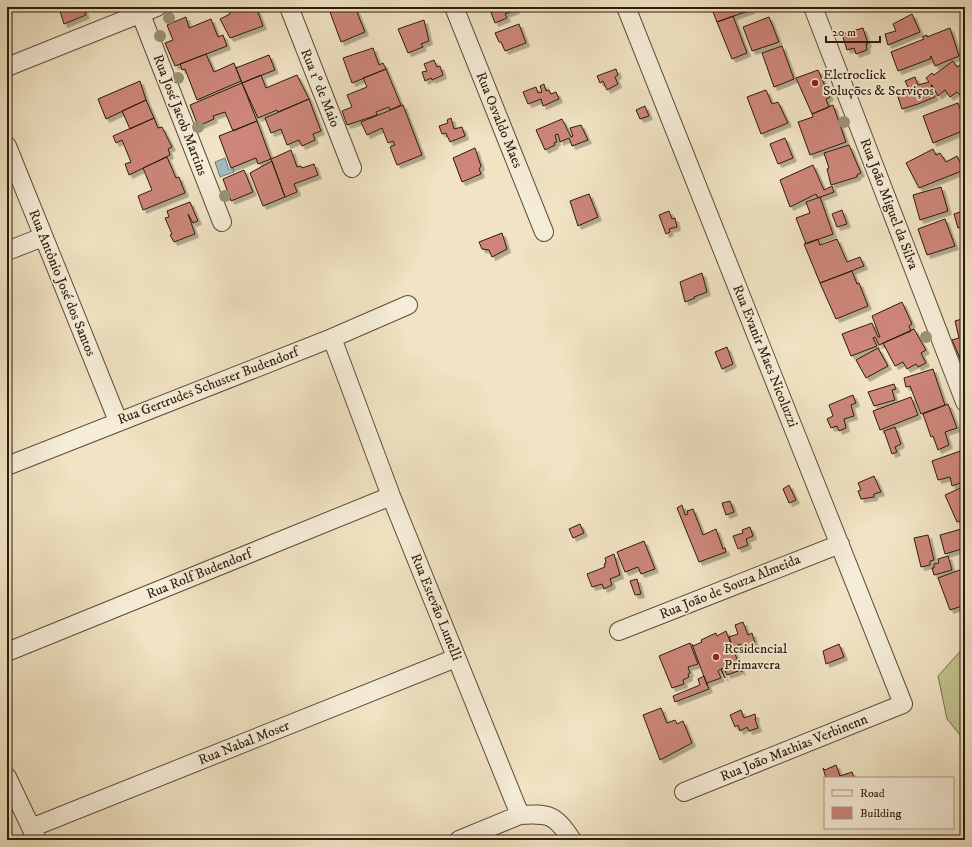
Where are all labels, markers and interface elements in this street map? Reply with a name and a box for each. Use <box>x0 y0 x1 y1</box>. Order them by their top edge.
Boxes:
scale bar <box>826 18 880 44</box>
text: 20 m <box>832 25 856 40</box>
street label: Rua 1º de Maio <box>296 46 344 130</box>
street label: Rua José Jacob Martins <box>149 52 212 178</box>
place label: Eletroclick Soluções & Serviços <box>823 66 934 100</box>
street label: Rua Osvaldo Maes <box>472 69 527 171</box>
marker: Eletroclick Soluções & Serviços <box>810 78 820 88</box>
street label: Rua João Miguel da Silva <box>856 136 922 272</box>
street label: Rua Antônio José dos Santos <box>24 207 100 359</box>
street label: Rua Evanir Maes Nicoluzzi <box>728 282 802 430</box>
street label: Rua Gertrudes Schuster Budendorf <box>115 342 303 429</box>
street label: Rua Rolf Budendorf <box>144 544 257 603</box>
street label: Rua João de Souza Almeida <box>657 550 803 624</box>
street label: Rua Estevão Lunelli <box>406 551 466 663</box>
place label: Residencial Primavera <box>724 640 788 674</box>
marker: Residencial Primavera <box>711 652 721 662</box>
street label: Rua João Mathias Verbinenn <box>718 710 871 786</box>
street label: Rua Nabal Moser <box>196 716 293 769</box>
legend <box>824 777 954 829</box>
text: Road <box>860 786 885 801</box>
text: Building <box>860 806 901 821</box>

